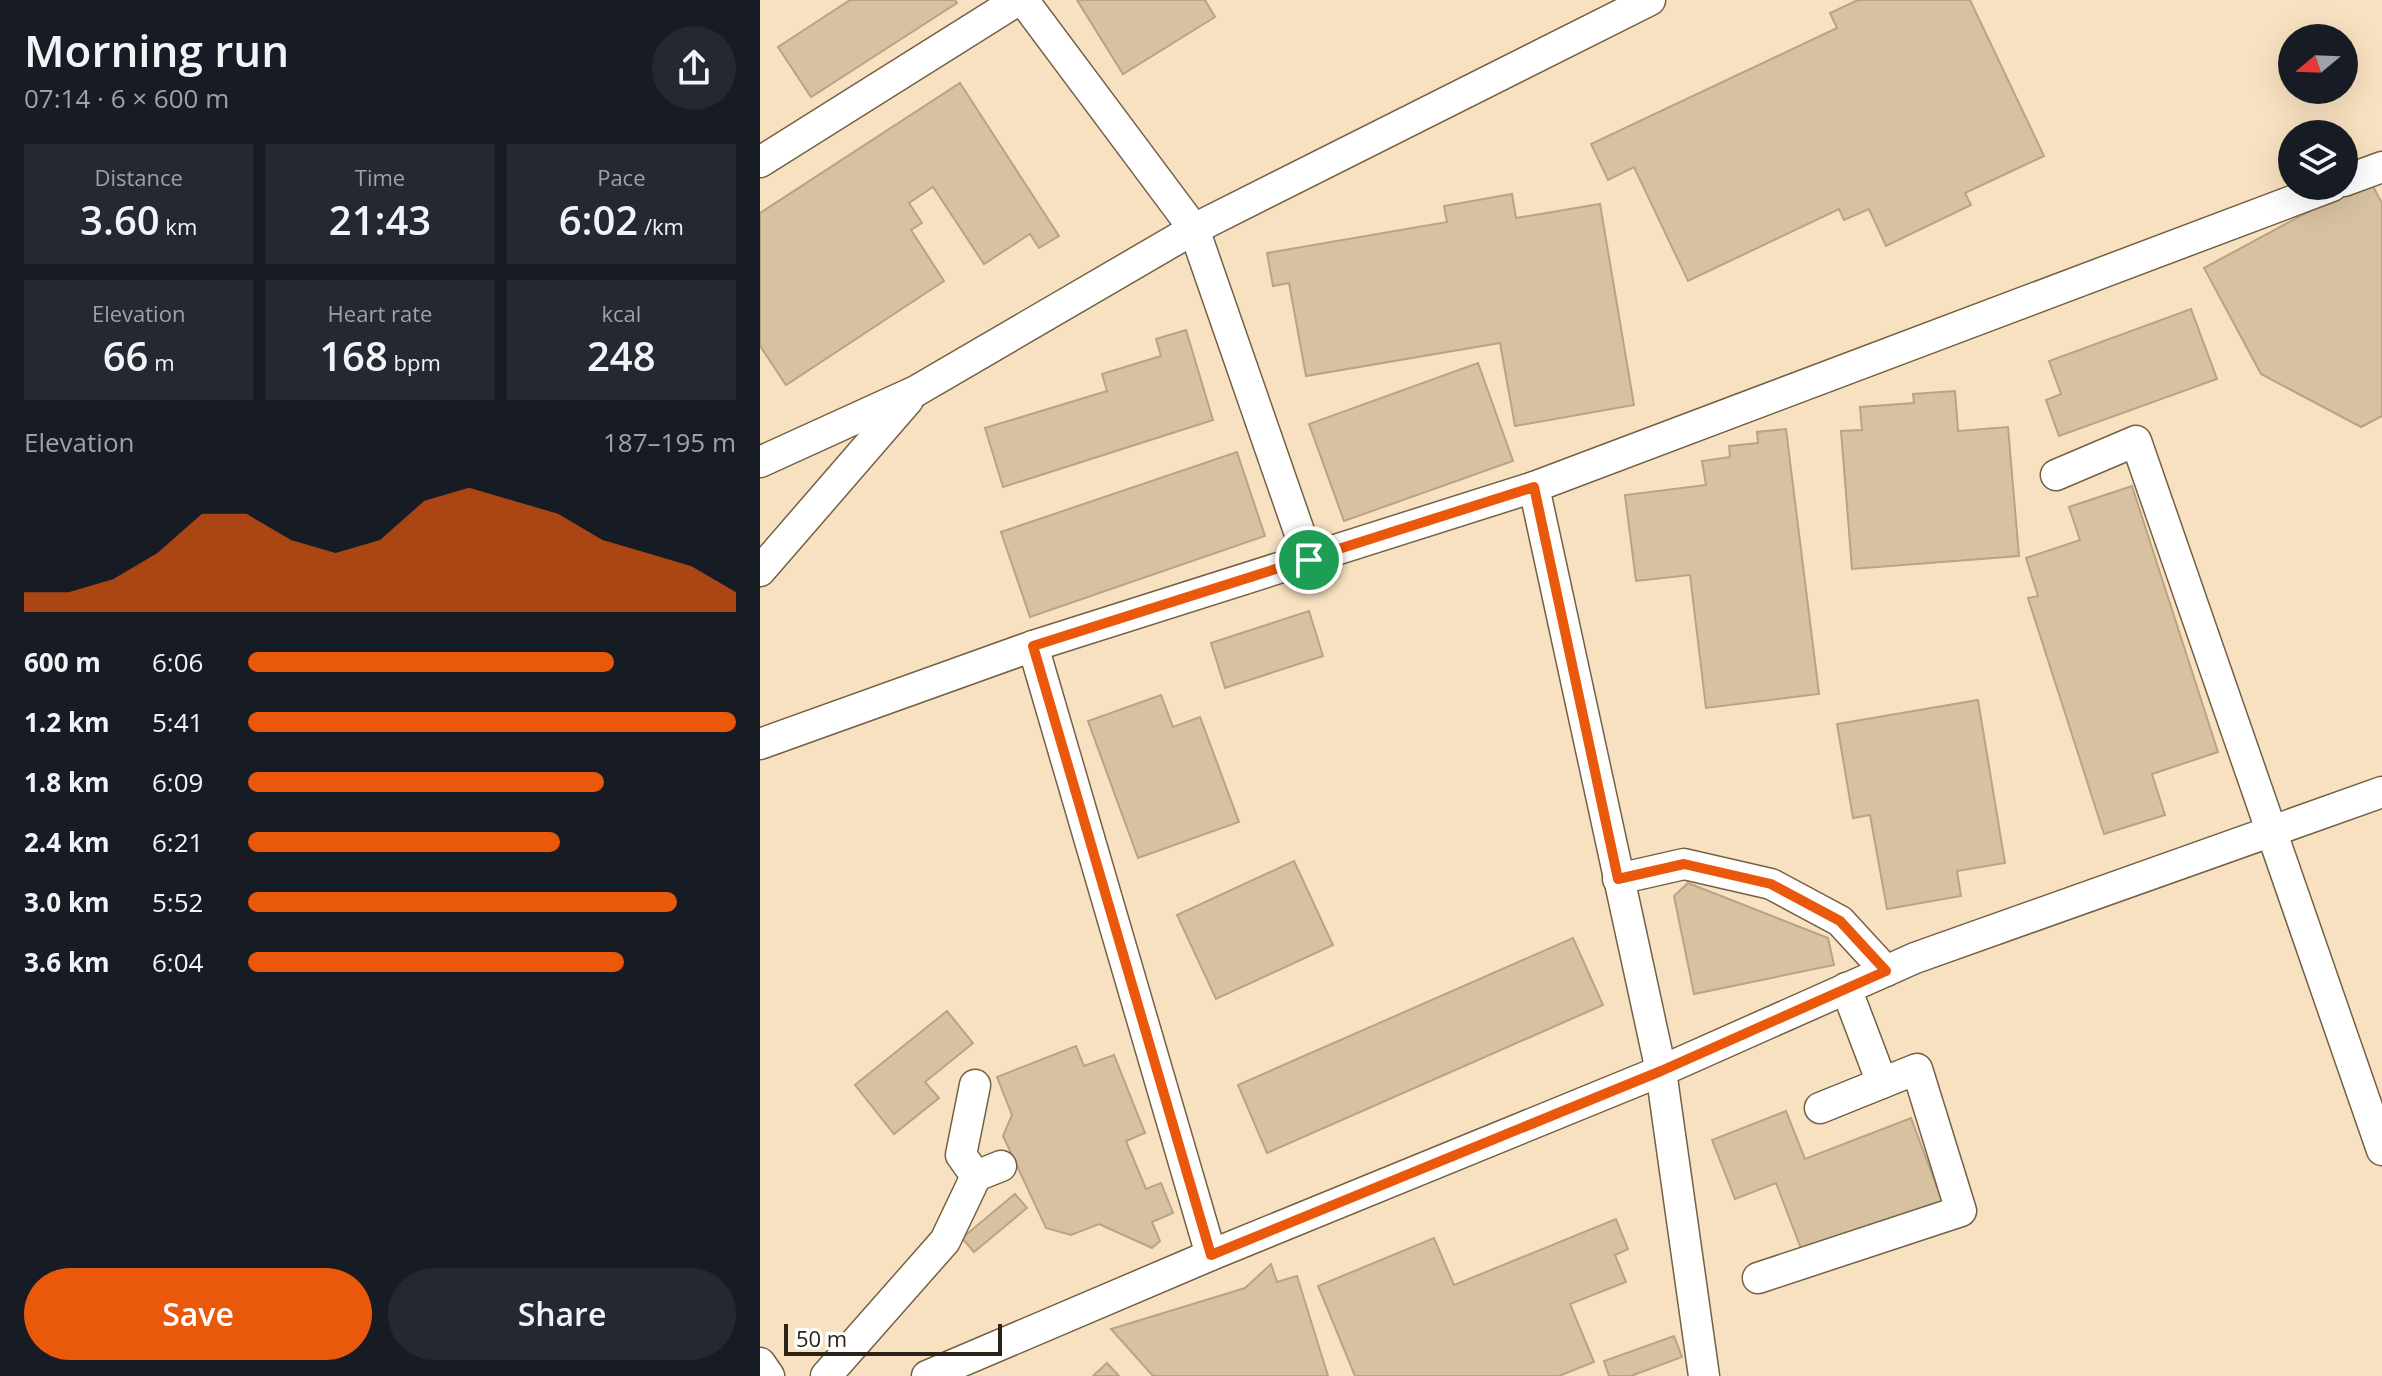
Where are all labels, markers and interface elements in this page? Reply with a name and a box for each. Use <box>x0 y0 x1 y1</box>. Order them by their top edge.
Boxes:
text: Morning run <box>24 20 289 80</box>
north arrow <box>2278 24 2358 104</box>
map controls <box>2278 24 2358 200</box>
button: share <box>652 26 736 110</box>
text: 07:14 · 6 × 600 m <box>24 80 229 116</box>
button: layers <box>2278 120 2358 200</box>
text: Distance <box>94 162 183 192</box>
text: Time <box>355 162 405 192</box>
text: Pace <box>597 162 646 192</box>
text: 3.60 <box>80 192 160 247</box>
text: 21:43 <box>329 192 431 247</box>
text: 6:02 <box>559 192 638 247</box>
text: km <box>160 211 197 241</box>
text: /km <box>638 211 684 241</box>
text: Elevation <box>92 298 185 328</box>
text: Heart rate <box>328 298 432 328</box>
text: kcal <box>601 298 641 328</box>
text: 66 <box>103 328 148 383</box>
text: 168 <box>319 328 388 383</box>
text: 248 <box>587 328 656 383</box>
text: m <box>148 347 175 377</box>
text: bpm <box>388 347 441 377</box>
text: Elevation <box>24 424 134 460</box>
text: 187–195 m <box>603 424 736 460</box>
pin <box>1275 526 1343 594</box>
icon: arrive <box>1287 538 1331 582</box>
text: 600 m <box>24 644 101 680</box>
text: 6:06 <box>152 644 203 680</box>
text: 1.2 km <box>24 704 110 740</box>
text: 5:41 <box>152 704 203 740</box>
text: 1.8 km <box>24 764 110 800</box>
text: 6:09 <box>152 764 203 800</box>
text: 2.4 km <box>24 824 110 860</box>
text: 6:21 <box>152 824 203 860</box>
text: 3.0 km <box>24 884 110 920</box>
text: 5:52 <box>152 884 203 920</box>
text: 3.6 km <box>24 944 110 980</box>
text: 6:04 <box>152 944 203 980</box>
button: Save <box>24 1268 372 1360</box>
button: Share <box>388 1268 736 1360</box>
scale bar <box>784 1320 1002 1356</box>
text: 50 m <box>796 1323 847 1353</box>

